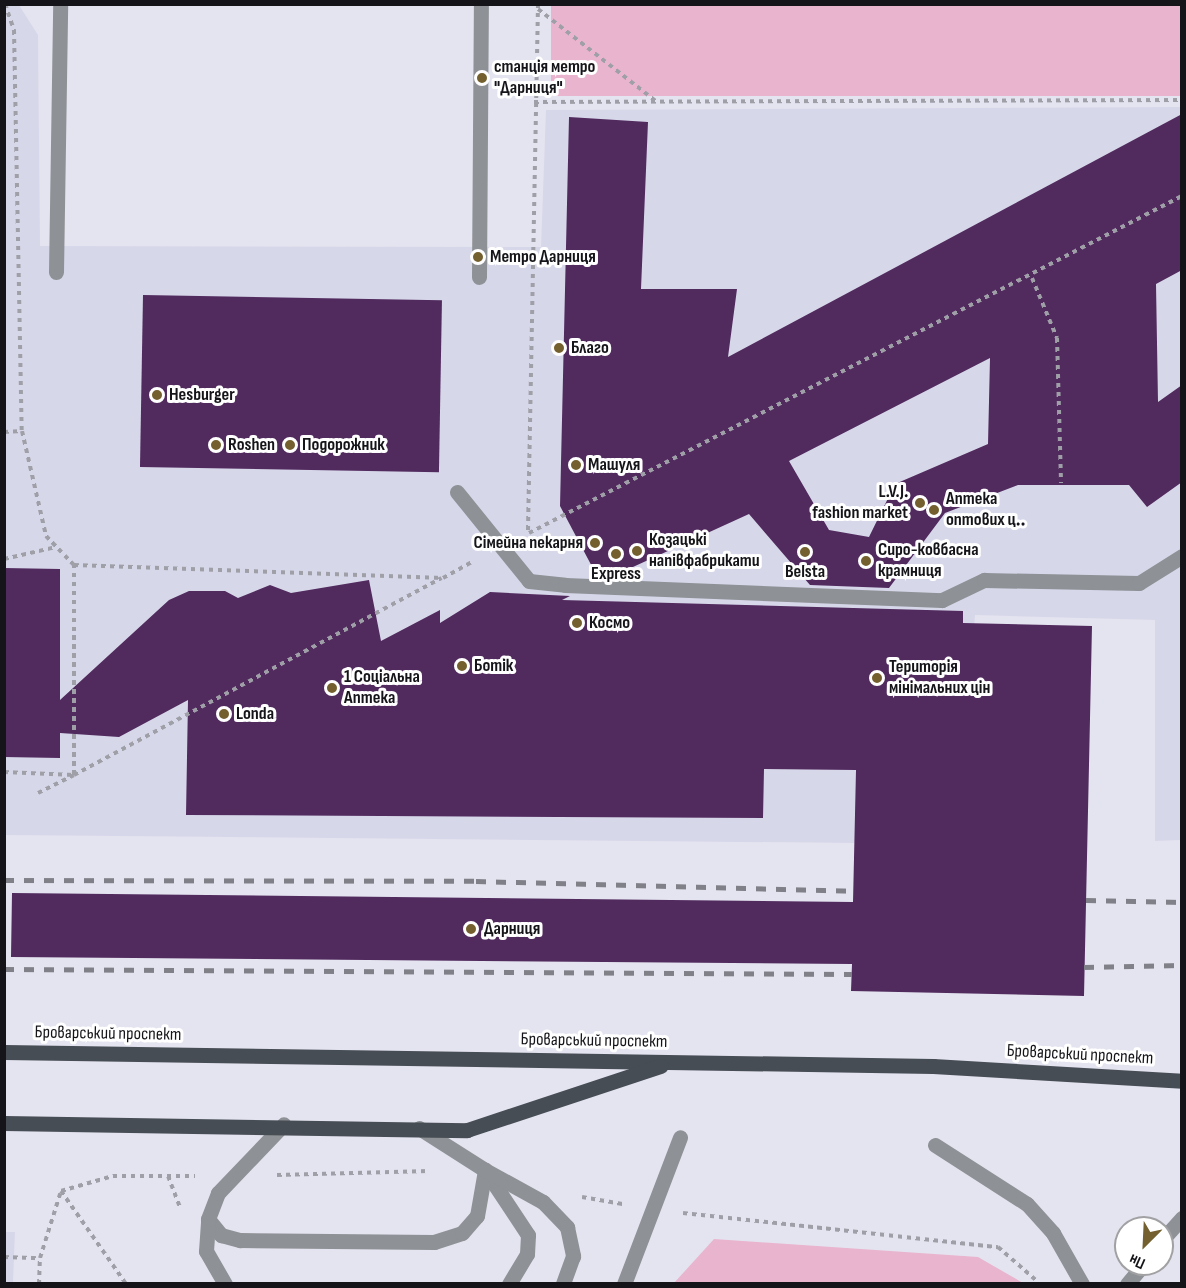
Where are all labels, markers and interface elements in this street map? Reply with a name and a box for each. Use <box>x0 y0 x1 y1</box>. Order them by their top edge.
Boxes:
place label: станція метро "Дарниця" <box>494 57 595 100</box>
marker: станція метро "Дарниця" <box>475 71 489 85</box>
place label: Метро Дарниця <box>490 246 596 268</box>
marker: Метро Дарниця <box>471 250 485 264</box>
place label: Благо <box>571 337 609 359</box>
marker: Благо <box>552 341 566 355</box>
place label: Hesburger <box>169 384 235 406</box>
marker: Hesburger <box>150 388 164 402</box>
place label: Roshen <box>228 434 275 456</box>
place label: Подорожник <box>302 434 385 456</box>
marker: Roshen <box>209 438 223 452</box>
marker: Подорожник <box>283 438 297 452</box>
place label: Машуля <box>588 454 640 476</box>
marker: Машуля <box>569 458 583 472</box>
place label: L.V.J. fashion market <box>812 482 908 524</box>
place label: Аптека оптових ц‥ <box>946 489 1025 532</box>
marker: L.V.J. fashion market <box>913 496 927 510</box>
marker: Аптека оптових ц‥ <box>927 503 941 517</box>
place label: Козацькі напівфабрикати <box>649 530 760 572</box>
place label: Сімейна пекарня <box>474 532 583 554</box>
marker: Сімейна пекарня <box>588 536 602 550</box>
place label: Сиро-ковбасна крамниця <box>878 540 979 582</box>
marker: Козацькі напівфабрикати <box>630 544 644 558</box>
marker: Belsta <box>798 545 812 559</box>
marker: Express <box>609 547 623 561</box>
marker: Сиро-ковбасна крамниця <box>859 554 873 568</box>
place label: Belsta <box>785 561 825 583</box>
place label: Express <box>591 563 641 585</box>
place label: Космо <box>589 612 630 634</box>
marker: Космо <box>570 616 584 630</box>
place label: Ботік <box>474 655 513 677</box>
place label: Територія мінімальних цін <box>889 657 990 700</box>
marker: Ботік <box>455 659 469 673</box>
place label: 1 Соціальна Аптека <box>344 667 420 710</box>
marker: Територія мінімальних цін <box>870 671 884 685</box>
marker: 1 Соціальна Аптека <box>325 681 339 695</box>
place label: Londa <box>236 703 274 725</box>
marker: Londa <box>217 707 231 721</box>
place label: Дарниця <box>484 918 540 940</box>
marker: Дарниця <box>462 920 480 938</box>
street label: Броварський проспект <box>34 1022 182 1046</box>
street label: Броварський проспект <box>520 1029 668 1053</box>
street label: Броварський проспект <box>1006 1040 1154 1070</box>
north arrow <box>1114 1216 1174 1276</box>
text: Пн <box>1126 1249 1148 1273</box>

